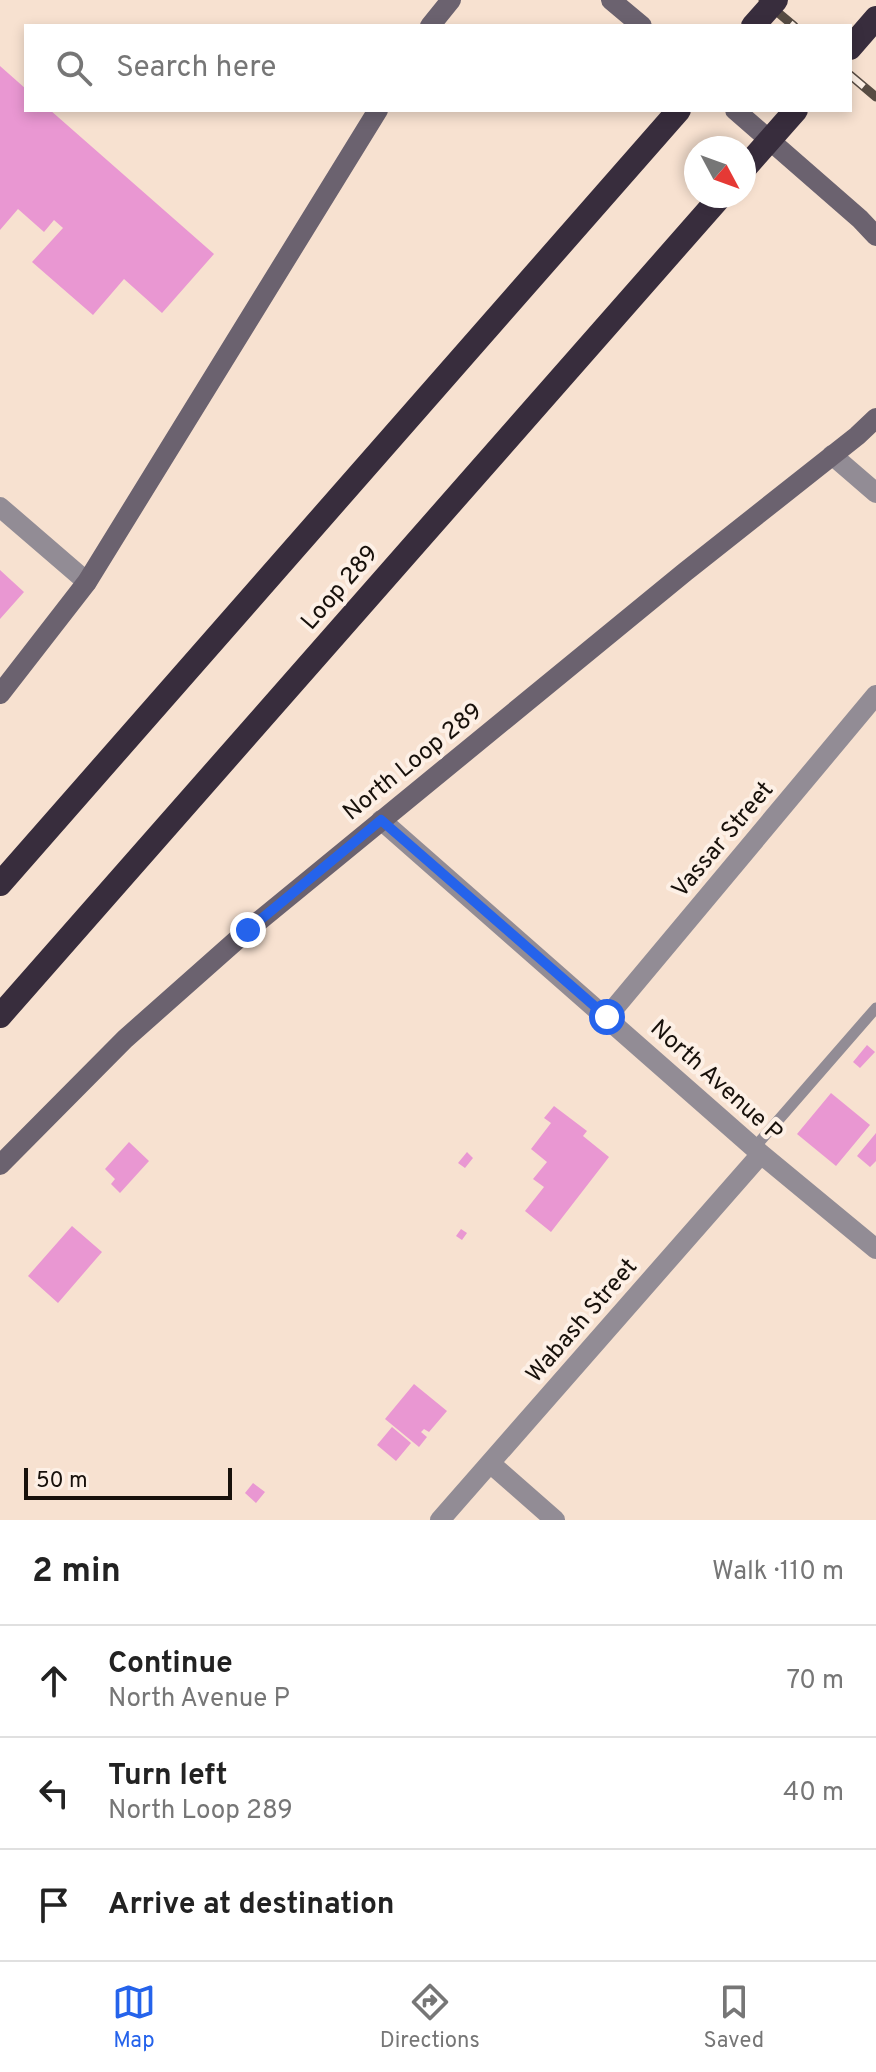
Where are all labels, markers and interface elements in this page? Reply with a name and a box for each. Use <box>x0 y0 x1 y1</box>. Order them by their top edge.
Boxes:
search box <box>24 24 852 112</box>
icon: search <box>52 46 96 90</box>
text: Search here <box>116 50 276 87</box>
north arrow <box>684 136 756 208</box>
street label: Loop 289 <box>295 540 386 637</box>
street label: North Loop 289 <box>338 697 489 828</box>
street label: Vassar Street <box>666 776 781 905</box>
route end <box>230 912 266 948</box>
route start <box>589 999 625 1035</box>
street label: North Avenue P <box>643 1014 788 1149</box>
street label: Wabash Street <box>520 1253 645 1390</box>
scale bar <box>24 1464 232 1500</box>
text: 50 m <box>36 1468 88 1495</box>
text: 2 min <box>32 1551 121 1594</box>
text: Walk · 110 m <box>712 1556 844 1589</box>
text: Continue <box>108 1646 233 1683</box>
icon: ahead <box>32 1659 76 1703</box>
text: 70 m <box>786 1665 844 1698</box>
text: North Avenue P <box>108 1683 290 1716</box>
text: Turn left <box>108 1758 228 1795</box>
icon: left <box>32 1771 76 1815</box>
text: 40 m <box>783 1777 844 1810</box>
text: North Loop 289 <box>108 1795 293 1828</box>
icon: arrive <box>32 1883 76 1927</box>
text: Arrive at destination <box>108 1887 394 1924</box>
tab: Map <box>112 1980 156 2055</box>
tab: Directions <box>380 1980 480 2055</box>
tab: Saved <box>704 1980 764 2055</box>

